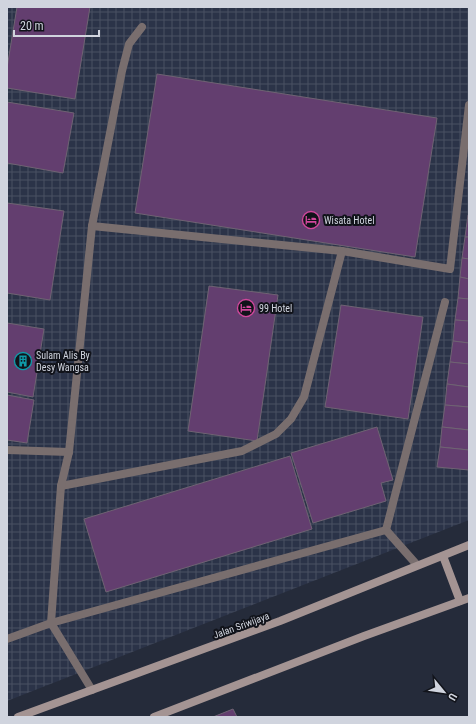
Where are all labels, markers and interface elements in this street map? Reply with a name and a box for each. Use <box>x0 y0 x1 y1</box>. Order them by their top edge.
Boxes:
scale bar <box>14 12 99 38</box>
text: 20 m <box>20 19 44 33</box>
hotel icon: Wisata Hotel <box>301 210 321 230</box>
place label: Wisata Hotel <box>324 215 374 226</box>
hotel icon: 99 Hotel <box>236 298 256 318</box>
place label: 99 Hotel <box>259 303 292 314</box>
place label: Sulam Alis By Desy Wangsa <box>36 350 90 373</box>
building icon: Sulam Alis By Desy Wangsa <box>13 351 33 371</box>
street label: Jalan Sriwijaya <box>212 610 271 641</box>
north arrow <box>424 672 464 712</box>
text: U <box>445 691 460 703</box>

